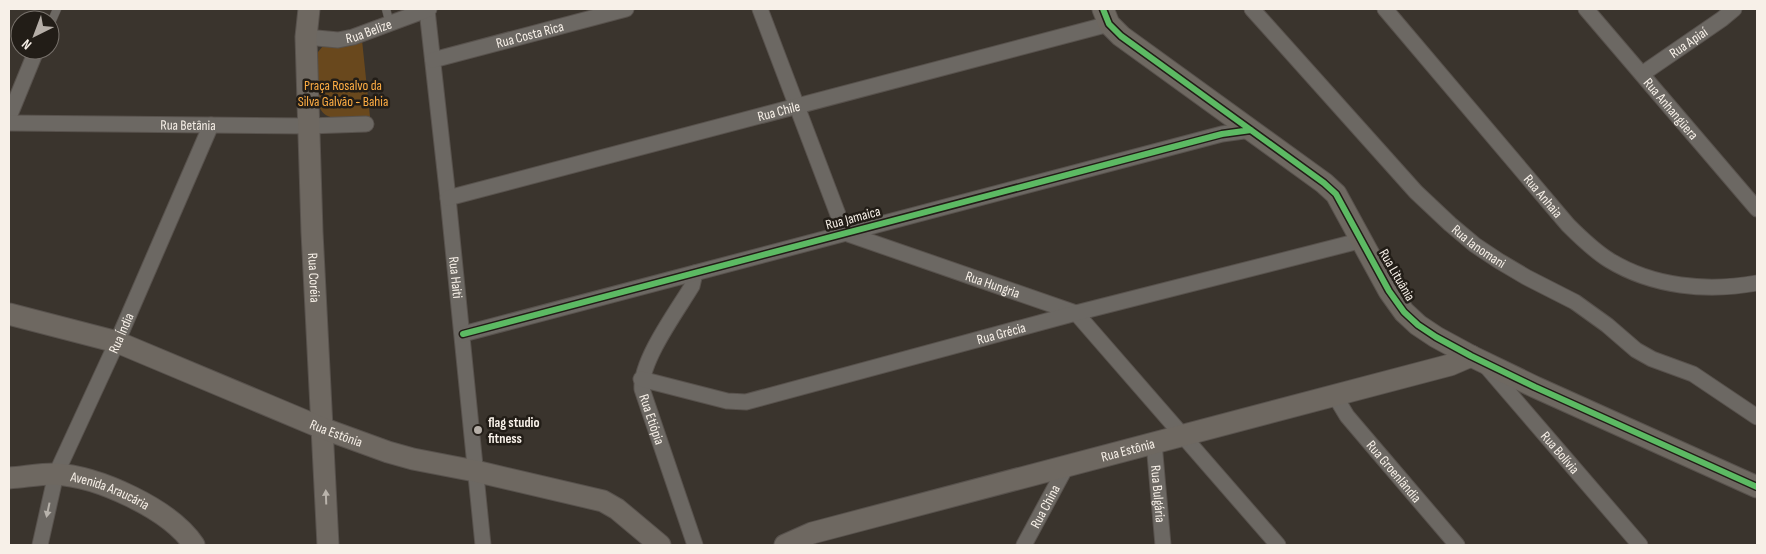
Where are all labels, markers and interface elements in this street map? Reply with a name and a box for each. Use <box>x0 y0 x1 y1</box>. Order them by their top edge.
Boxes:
north arrow <box>10 10 60 60</box>
street label: Rua Belize <box>344 15 394 47</box>
street label: Rua Costa Rica <box>494 17 565 52</box>
street label: Rua Apiaí <box>1666 23 1711 61</box>
text: N <box>18 35 35 53</box>
street label: Rua Anhangüera <box>1640 74 1702 143</box>
park label: Praça Rosalvo da Silva Galvăo - Bahia <box>298 77 388 110</box>
street label: Rua Chile <box>755 97 802 125</box>
street label: Rua Betânia <box>160 116 216 134</box>
street label: Rua Anhaia <box>1520 171 1567 221</box>
street label: Rua Jamaica <box>824 203 882 233</box>
street label: Rua Ianomani <box>1448 221 1509 272</box>
street label: Rua Lituânia <box>1375 246 1419 304</box>
street label: Rua Coréia <box>305 252 324 303</box>
street label: Rua Haiti <box>445 256 467 299</box>
street label: Rua Hungria <box>963 267 1022 301</box>
street label: Rua Índia <box>104 310 137 356</box>
street label: Rua Grécia <box>975 318 1027 348</box>
street label: Rua Etiópia <box>636 392 669 447</box>
place label: flag studio fitness <box>488 414 540 447</box>
street label: Rua Estônia <box>307 415 365 451</box>
marker: flag studio fitness <box>472 424 484 436</box>
street label: Rua Bolívia <box>1537 428 1583 477</box>
street label: Rua Estônia <box>1099 435 1156 465</box>
street label: Rua Groenlândia <box>1363 437 1425 506</box>
street label: Rua Bulgária <box>1147 464 1169 523</box>
street label: Avenida Araucária <box>68 467 153 513</box>
street label: Rua China <box>1026 482 1063 531</box>
one-way arrow <box>322 488 330 504</box>
one-way arrow <box>44 502 52 517</box>

